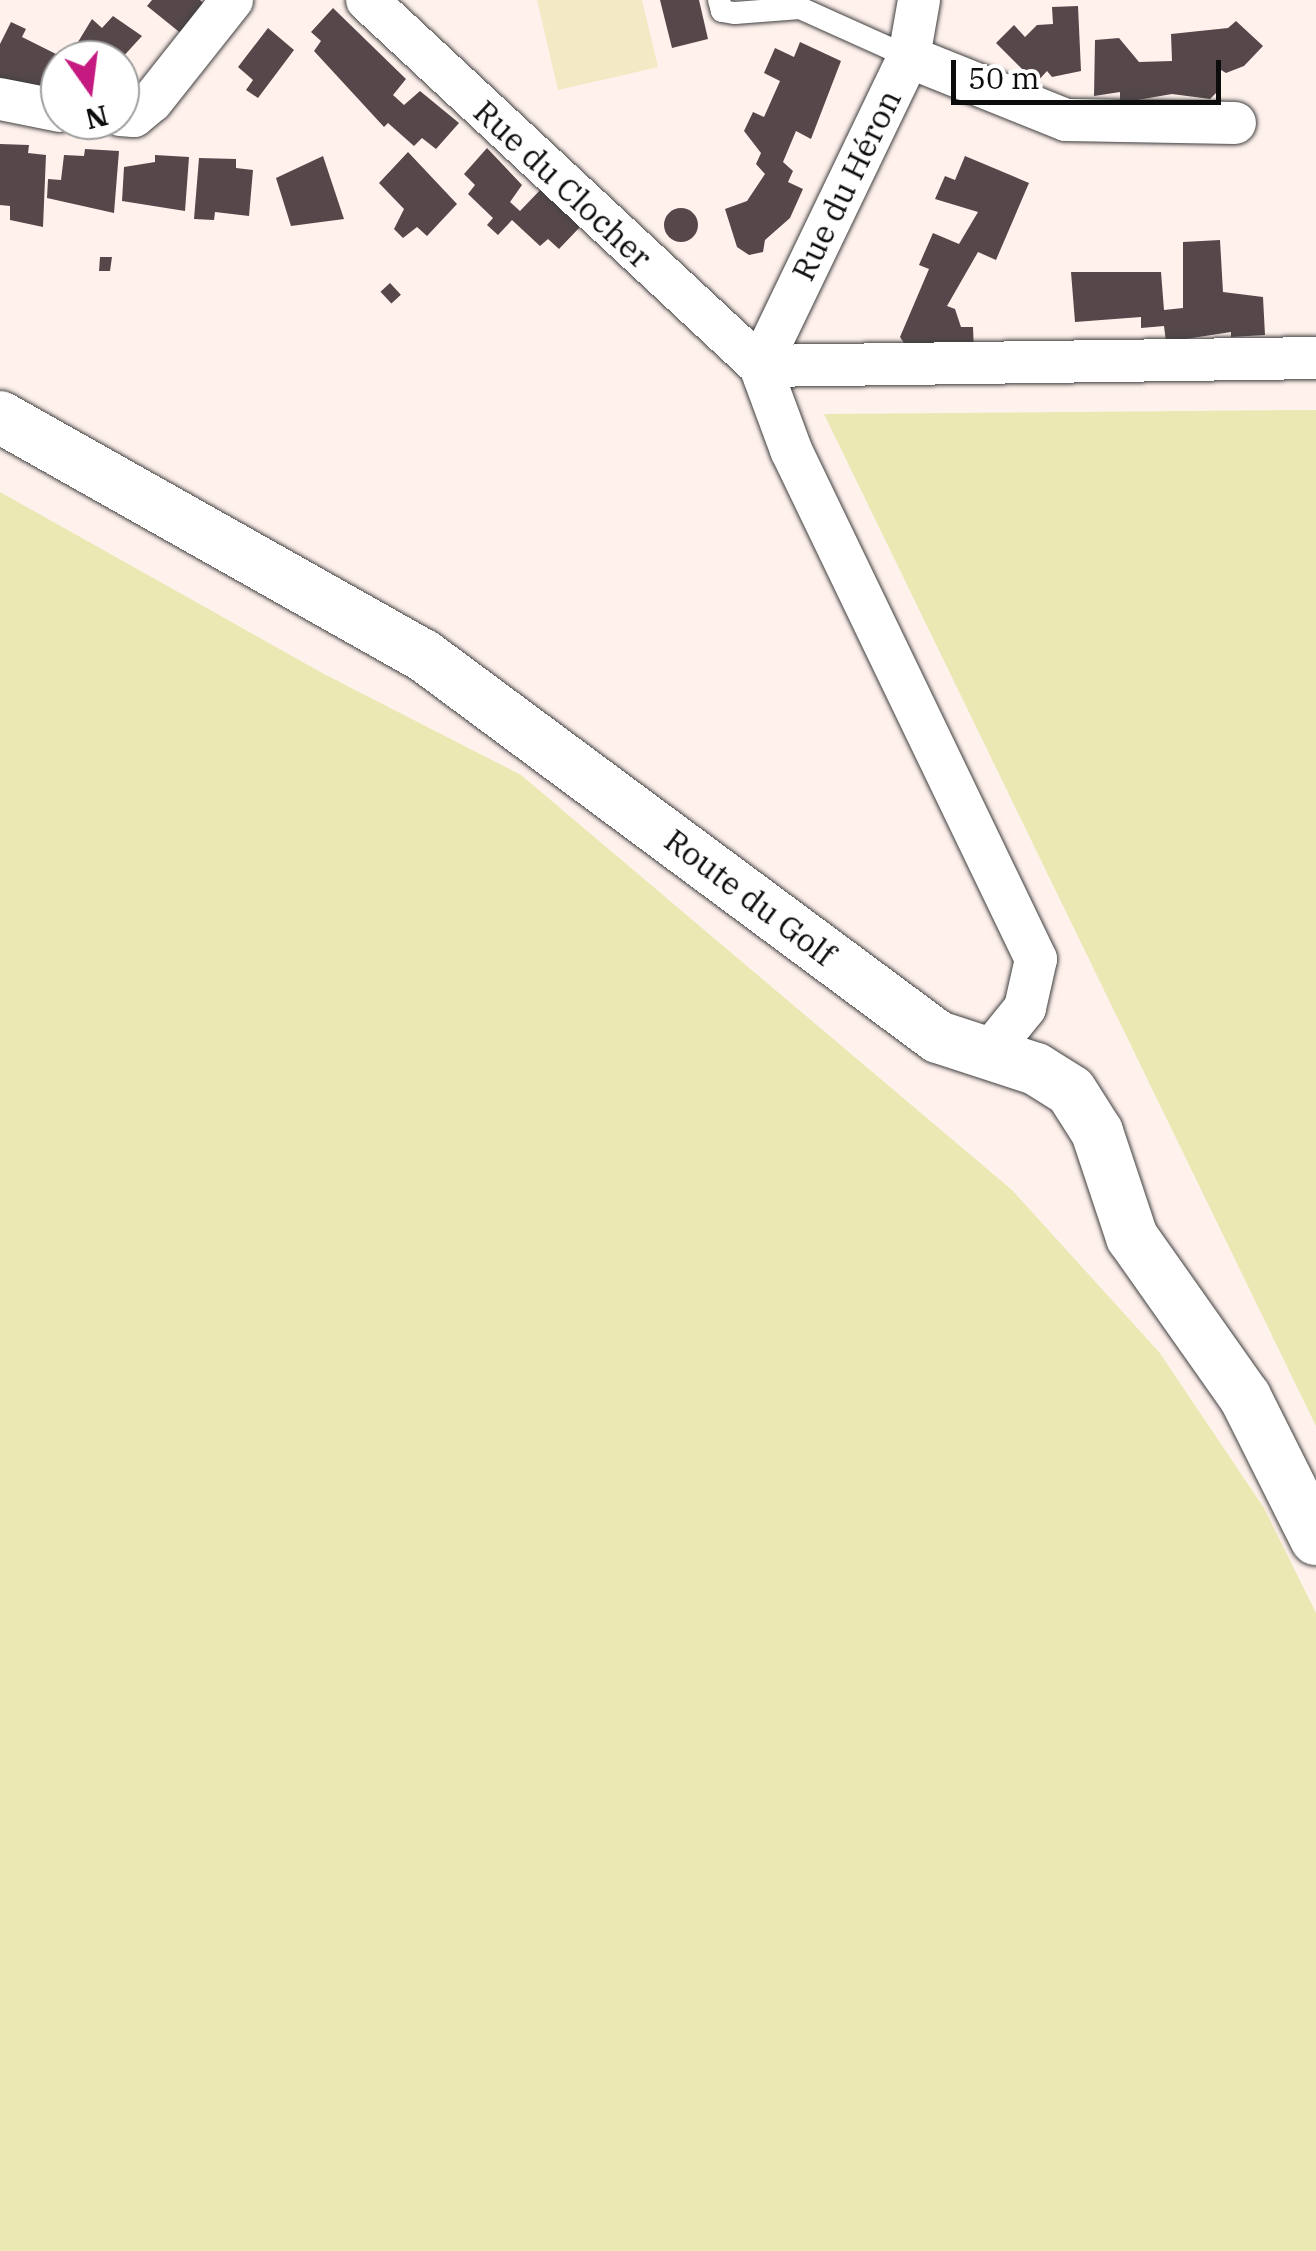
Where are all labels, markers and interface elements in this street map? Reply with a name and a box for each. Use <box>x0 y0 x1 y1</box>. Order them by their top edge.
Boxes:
north arrow <box>40 40 140 140</box>
scale bar <box>956 40 1226 102</box>
text: 50 m <box>968 58 1040 97</box>
street label: Rue du Héron <box>783 83 909 287</box>
street label: Rue du Clocher <box>466 92 660 276</box>
text: N <box>82 97 112 138</box>
street label: Route du Golf <box>657 821 843 973</box>

